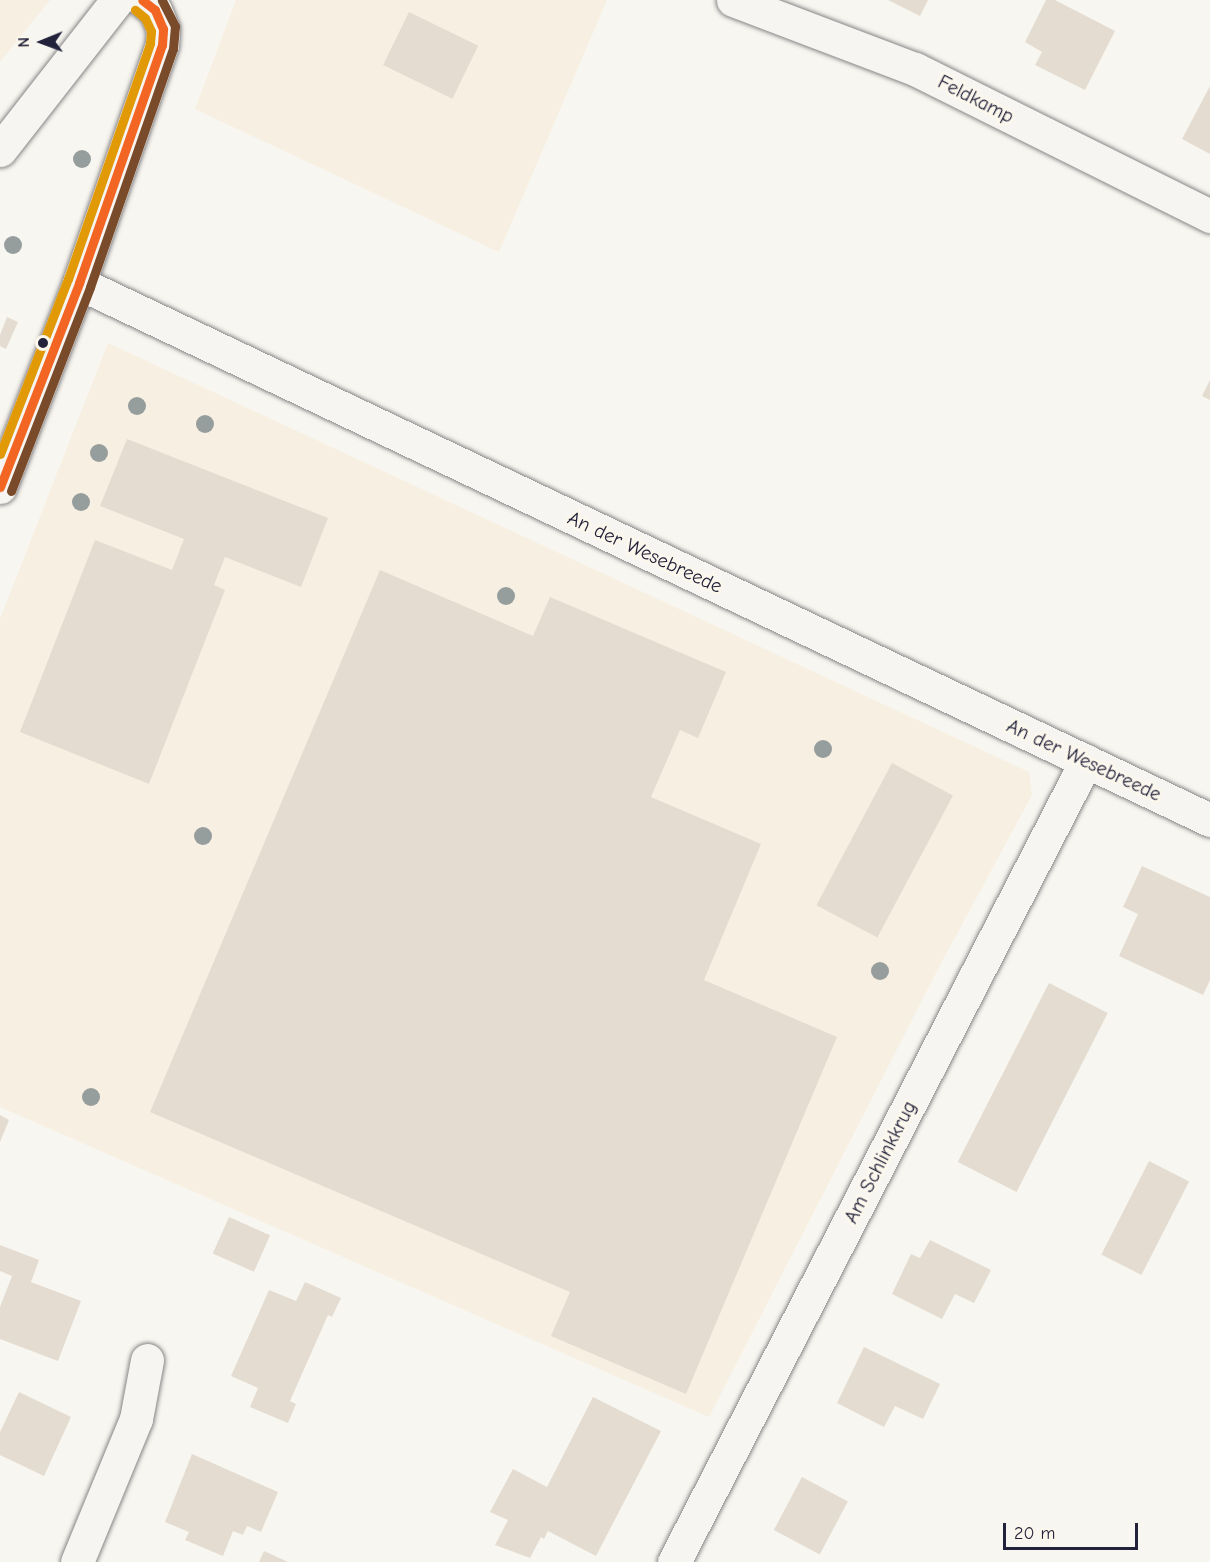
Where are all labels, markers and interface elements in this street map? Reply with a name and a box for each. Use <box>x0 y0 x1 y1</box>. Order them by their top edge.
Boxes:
north arrow <box>12 12 72 72</box>
text: N <box>15 37 33 48</box>
street label: Feldkamp <box>934 70 1018 128</box>
unlabelled marker <box>37 337 49 349</box>
street label: An der Wesebreede <box>564 506 726 598</box>
street label: An der Wesebreede <box>1003 714 1165 806</box>
street label: Am Schlinkkrug <box>839 1097 921 1227</box>
scale bar <box>1006 1511 1141 1549</box>
text: 20 m <box>1014 1523 1055 1544</box>

